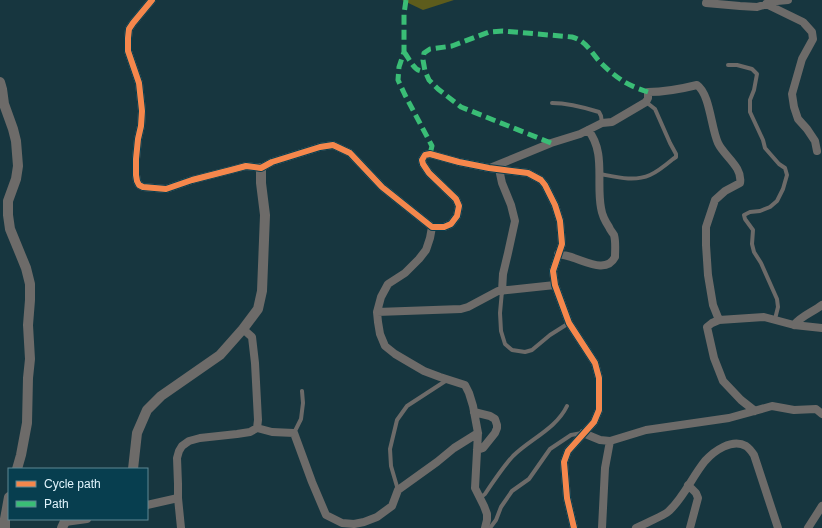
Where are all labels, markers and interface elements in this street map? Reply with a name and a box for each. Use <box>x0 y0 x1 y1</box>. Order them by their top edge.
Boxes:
legend <box>8 468 148 520</box>
text: Cycle path <box>44 477 101 491</box>
text: Path <box>44 497 69 511</box>

